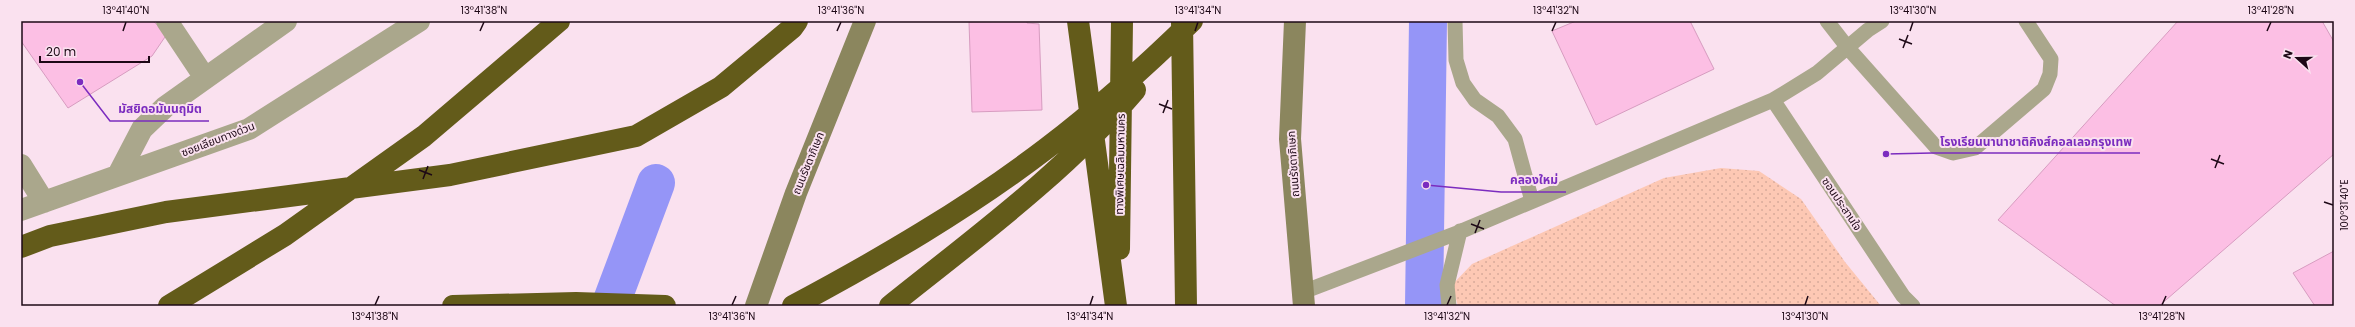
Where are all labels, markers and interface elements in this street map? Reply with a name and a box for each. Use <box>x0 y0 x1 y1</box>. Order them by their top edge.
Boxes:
text: 13°41'40"N <box>103 3 149 18</box>
text: 13°41'38"N <box>461 3 507 18</box>
text: 13°41'36"N <box>818 3 864 18</box>
text: 13°41'34"N <box>1175 3 1221 18</box>
text: 13°41'32"N <box>1533 3 1579 18</box>
text: 13°41'30"N <box>1890 3 1936 18</box>
text: 13°41'28"N <box>2248 3 2294 18</box>
scale bar <box>40 38 149 64</box>
north arrow <box>2277 38 2317 78</box>
text: 20 m <box>46 43 76 60</box>
text: N <box>2279 48 2297 61</box>
callout: มัสยิดอมันนฤมิต <box>110 97 209 121</box>
text: มัสยิดอมันนฤมิต <box>118 100 202 117</box>
street label: ทางพิเศษเฉลิมมหานคร <box>1111 113 1129 215</box>
street label: ซอยเลียบทางด่วน <box>179 118 257 160</box>
street label: ถนนรัชดาภิเษก <box>788 129 828 197</box>
callout: โรงเรียนนานาชาติคิงส์คอลเลจกรุงเทพ <box>1932 129 2140 153</box>
street label: ถนนรัชดาภิเษก <box>1283 130 1303 198</box>
text: โรงเรียนนานาชาติคิงส์คอลเลจกรุงเทพ <box>1940 133 2132 150</box>
callout: คลองใหม่ <box>1501 168 1566 192</box>
text: คลองใหม่ <box>1510 171 1558 188</box>
street label: ซอนประสานใจ <box>1818 174 1866 234</box>
text: 100°31'40"E <box>2337 179 2352 231</box>
text: 13°41'38"N <box>352 309 398 324</box>
text: 13°41'36"N <box>709 309 755 324</box>
text: 13°41'34"N <box>1067 309 1113 324</box>
text: 13°41'32"N <box>1424 309 1470 324</box>
text: 13°41'30"N <box>1782 309 1828 324</box>
text: 13°41'28"N <box>2139 309 2185 324</box>

